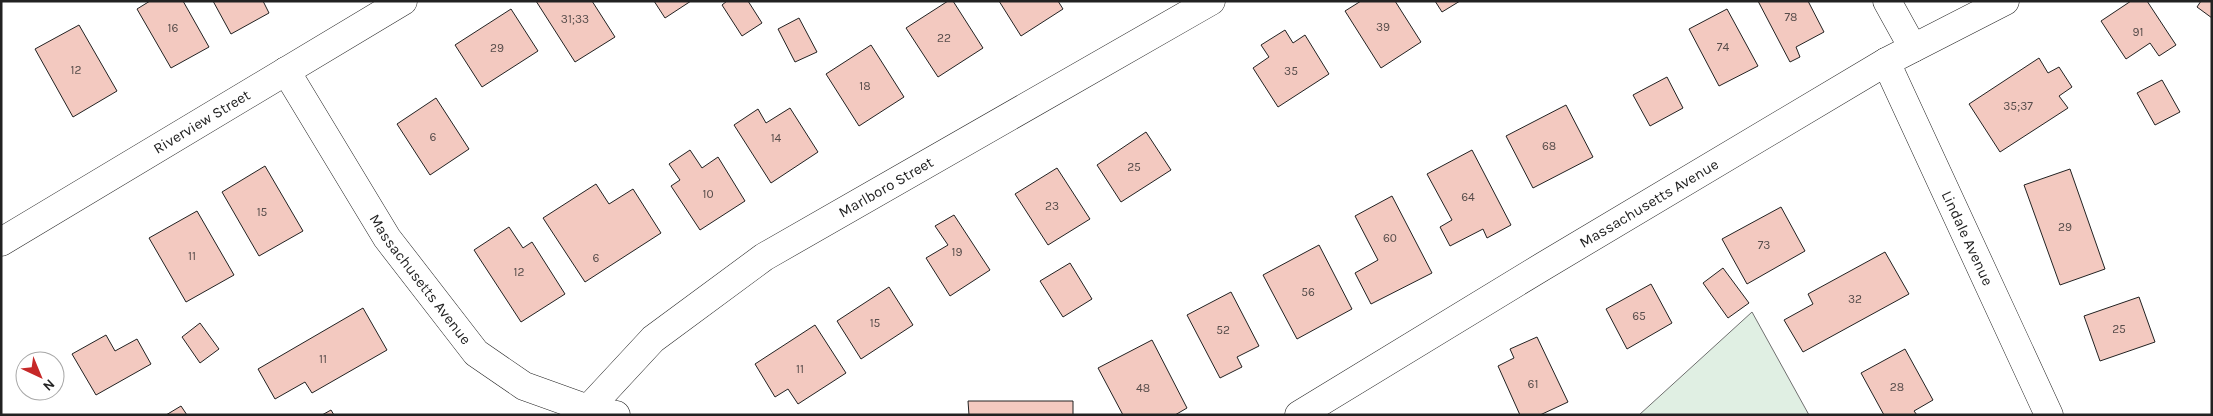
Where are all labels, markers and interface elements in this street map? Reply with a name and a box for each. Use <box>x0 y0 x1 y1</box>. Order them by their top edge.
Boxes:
house number: 78 <box>1784 10 1798 24</box>
house number: 31;33 <box>561 12 589 26</box>
house number: 39 <box>1376 20 1390 34</box>
house number: 16 <box>168 21 179 35</box>
house number: 91 <box>2133 25 2143 39</box>
house number: 22 <box>937 31 951 45</box>
house number: 74 <box>1717 40 1729 54</box>
house number: 29 <box>490 41 504 55</box>
house number: 12 <box>71 63 82 77</box>
house number: 35 <box>1284 64 1298 78</box>
house number: 18 <box>859 79 871 93</box>
street label: Riverview Street <box>150 86 254 158</box>
house number: 35;37 <box>2003 99 2033 113</box>
house number: 6 <box>430 130 437 144</box>
house number: 14 <box>771 131 782 145</box>
house number: 68 <box>1542 139 1556 153</box>
street label: Marlboro Street <box>835 153 937 221</box>
street label: Massachusetts Avenue <box>1576 155 1722 252</box>
house number: 25 <box>1127 160 1141 174</box>
house number: 10 <box>702 187 714 201</box>
street label: Lindale Avenue <box>1938 188 1997 288</box>
house number: 64 <box>1461 190 1475 204</box>
house number: 23 <box>1045 199 1059 213</box>
house number: 15 <box>257 205 268 219</box>
street label: Massachusetts Avenue <box>366 211 475 348</box>
house number: 29 <box>2058 220 2072 234</box>
house number: 60 <box>1383 231 1397 245</box>
house number: 73 <box>1758 238 1770 252</box>
house number: 19 <box>952 245 962 259</box>
house number: 11 <box>188 249 196 263</box>
house number: 6 <box>593 251 600 265</box>
house number: 12 <box>514 265 525 279</box>
house number: 56 <box>1301 285 1315 299</box>
house number: 32 <box>1848 292 1862 306</box>
house number: 65 <box>1632 309 1646 323</box>
house number: 15 <box>870 316 881 330</box>
house number: 25 <box>2112 322 2126 336</box>
house number: 52 <box>1216 323 1230 337</box>
north arrow <box>15 351 65 401</box>
house number: 11 <box>319 352 327 366</box>
house number: 11 <box>796 362 804 376</box>
text: N <box>39 375 58 395</box>
house number: 61 <box>1528 377 1538 391</box>
house number: 28 <box>1890 380 1904 394</box>
house number: 48 <box>1136 381 1150 395</box>

